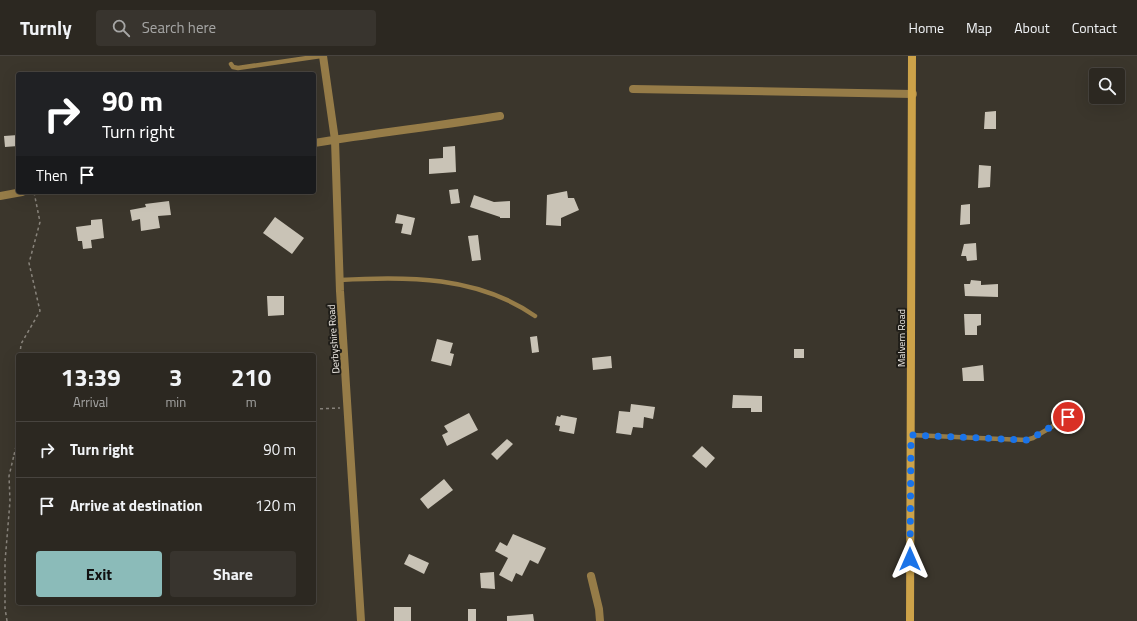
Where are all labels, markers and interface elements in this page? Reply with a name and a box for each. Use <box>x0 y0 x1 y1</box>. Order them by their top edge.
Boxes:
search box <box>96 10 376 46</box>
text: Turnly <box>20 13 72 42</box>
text: Search here <box>142 16 216 39</box>
icon: search <box>110 17 132 39</box>
text: Home <box>909 17 944 38</box>
text: Map <box>966 17 992 38</box>
text: About <box>1014 17 1050 38</box>
text: Contact <box>1072 17 1117 38</box>
map controls <box>1089 68 1125 104</box>
button: search <box>1089 68 1125 104</box>
text: 90 m <box>102 79 163 122</box>
icon: right <box>36 88 88 140</box>
text: Turn right <box>102 118 175 145</box>
text: Then <box>36 164 68 187</box>
icon: arrive <box>76 164 98 186</box>
street label: Derbyshire Road <box>324 304 343 374</box>
street label: Malvern Road <box>894 309 909 367</box>
text: 13:39 <box>61 359 121 395</box>
text: 3 <box>169 359 183 395</box>
text: 210 <box>231 359 271 395</box>
text: Arrival <box>73 392 108 412</box>
text: min <box>165 392 186 412</box>
text: m <box>246 392 257 412</box>
pin <box>1051 400 1085 434</box>
icon: arrive <box>1057 406 1079 428</box>
text: Turn right <box>70 438 134 461</box>
text: 90 m <box>263 438 296 461</box>
icon: right <box>36 439 58 461</box>
text: Arrive at destination <box>70 494 203 517</box>
text: 120 m <box>255 494 296 517</box>
icon: arrive <box>36 495 58 517</box>
position arrow <box>889 538 931 580</box>
button: Exit <box>36 551 162 597</box>
button: Share <box>170 551 296 597</box>

